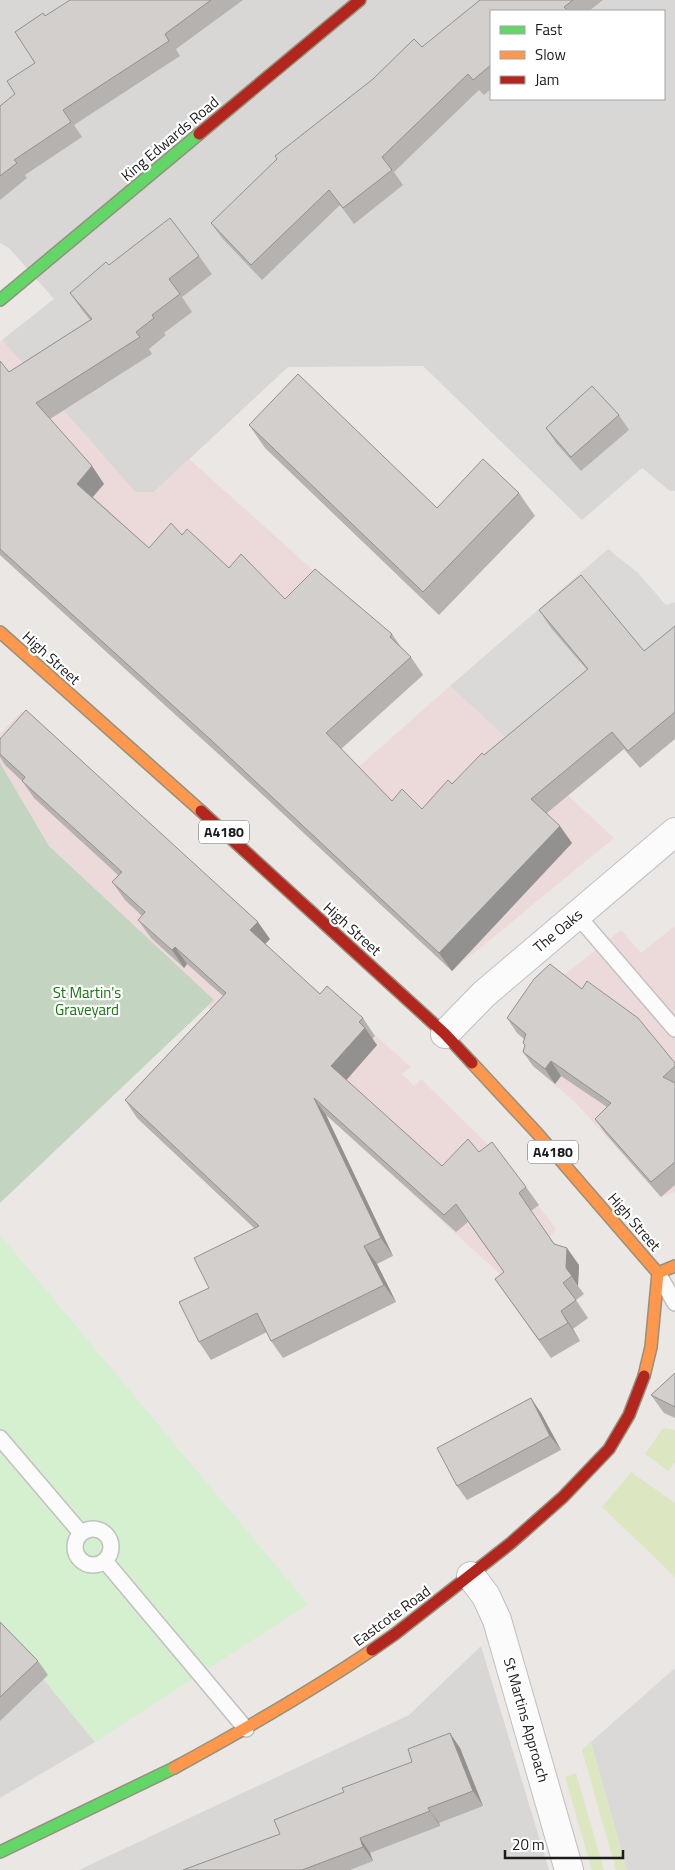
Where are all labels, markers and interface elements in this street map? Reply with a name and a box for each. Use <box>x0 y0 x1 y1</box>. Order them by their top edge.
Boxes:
legend <box>490 10 665 100</box>
text: Fast <box>535 18 563 41</box>
text: Slow <box>535 43 566 66</box>
text: Jam <box>535 68 559 91</box>
street label: King Edwards Road <box>116 91 224 186</box>
street label: High Street <box>17 625 86 690</box>
road number: A4180 <box>199 820 249 844</box>
street label: High Street <box>318 896 387 961</box>
street label: The Oaks <box>528 903 587 958</box>
park label: St Martin's Graveyard <box>53 981 121 1021</box>
road number: A4180 <box>528 1140 578 1164</box>
street label: High Street <box>602 1187 667 1257</box>
street label: Eastcote Road <box>348 1580 435 1652</box>
street label: St Martins Approach <box>498 1655 555 1785</box>
scale bar <box>505 1828 622 1860</box>
text: 20 m <box>512 1833 545 1856</box>

